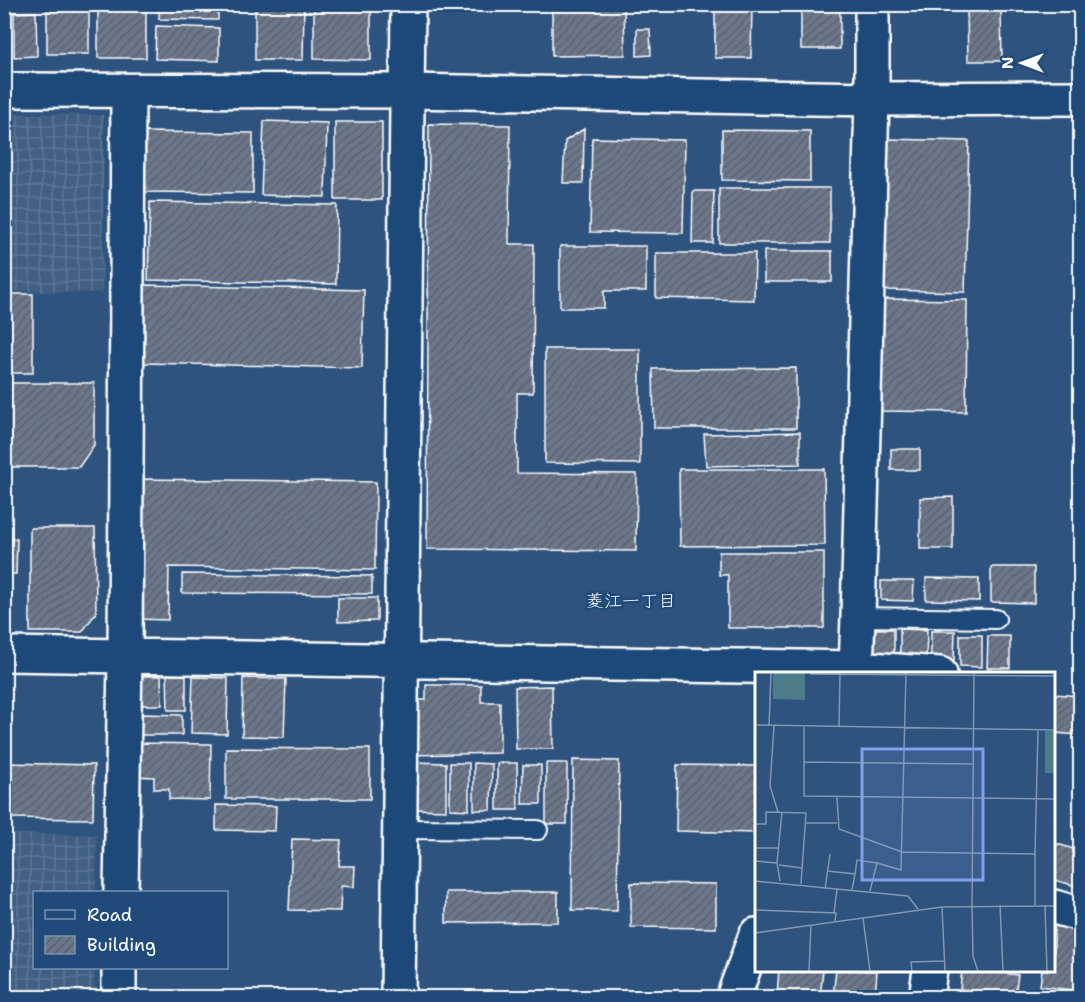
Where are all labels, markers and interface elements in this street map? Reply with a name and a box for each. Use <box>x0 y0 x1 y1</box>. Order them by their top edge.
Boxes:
north arrow <box>992 33 1052 93</box>
text: N <box>997 57 1018 69</box>
district label: 菱江一丁目 <box>586 589 676 613</box>
inset map <box>755 672 1055 972</box>
legend <box>33 891 228 969</box>
text: Road <box>87 903 132 927</box>
text: Building <box>87 933 156 957</box>

